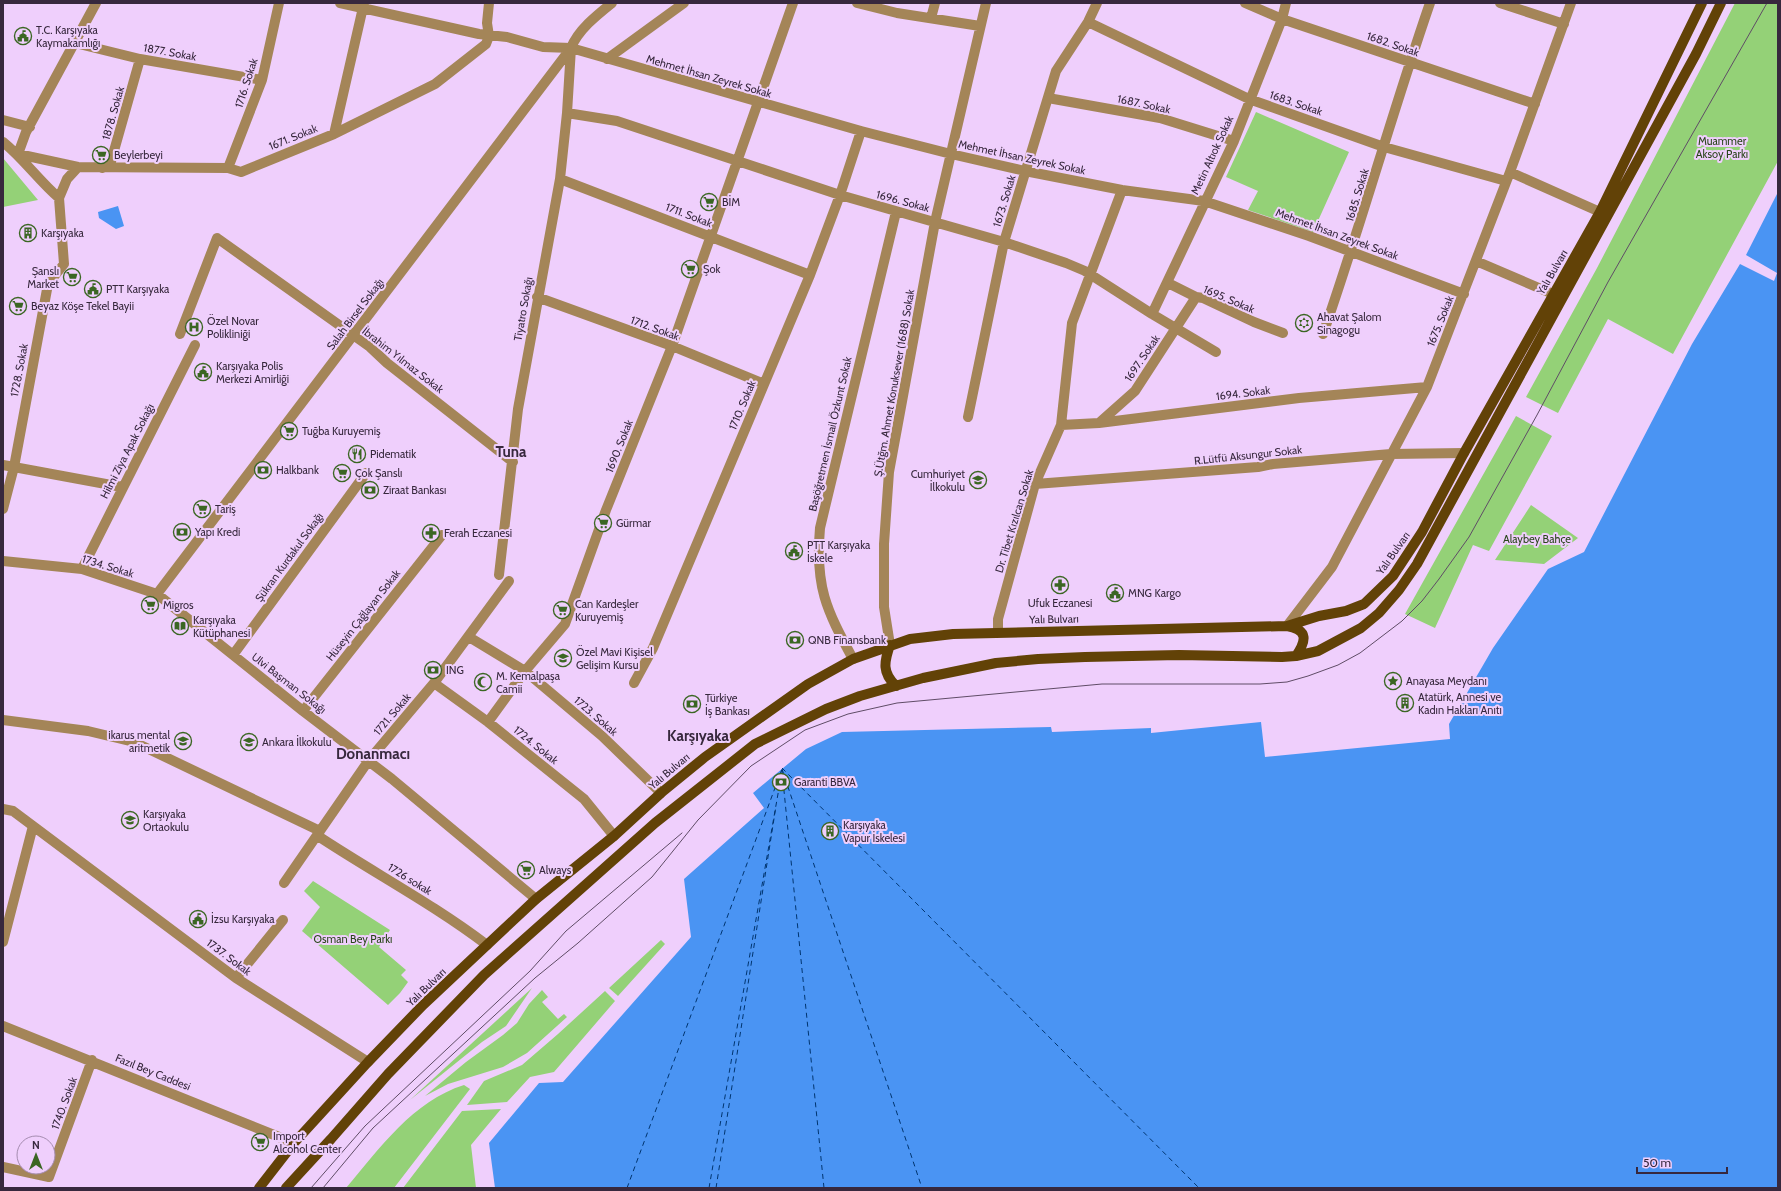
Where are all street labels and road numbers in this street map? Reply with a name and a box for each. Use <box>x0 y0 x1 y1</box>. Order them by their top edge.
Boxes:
street label: 1682. Sokak <box>1365 28 1421 60</box>
street label: 1877. Sokak <box>143 40 197 64</box>
street label: Mehmet İhsan Zeyrek Sokak <box>645 51 773 101</box>
street label: 1716. Sokak <box>231 56 261 110</box>
street label: 1878. Sokak <box>99 85 127 141</box>
street label: 1683. Sokak <box>1268 87 1324 119</box>
street label: 1687. Sokak <box>1116 92 1172 116</box>
street label: Metin Altıok Sokak <box>1188 113 1236 197</box>
street label: 1671. Sokak <box>267 121 319 153</box>
street label: Mehmet İhsan Zeyrek Sokak <box>957 137 1087 177</box>
street label: 1685. Sokak <box>1342 167 1372 223</box>
street label: 1673. Sokak <box>989 173 1019 229</box>
street label: 1696. Sokak <box>875 187 931 215</box>
street label: 1711. Sokak <box>664 200 714 230</box>
street label: Mehmet İhsan Zeyrek Sokak <box>1274 205 1400 263</box>
street label: Yalı Bulvarı <box>1533 247 1570 298</box>
street label: Salah Birsel Sokağı <box>324 275 386 353</box>
street label: Tiyatro Sokağı <box>510 276 536 342</box>
street label: 1695. Sokak <box>1201 282 1257 316</box>
street label: Ş.Ütğm. Ahmet Konuksever (1688) Sokak <box>871 288 917 478</box>
street label: 1675. Sokak <box>1423 293 1457 348</box>
street label: 1712. Sokak <box>629 313 681 343</box>
street label: İbrahim Yılmaz Sokak <box>359 324 447 396</box>
street label: 1697. Sokak <box>1121 332 1163 384</box>
street label: 1728. Sokak <box>7 342 31 398</box>
street label: Başöğretmen İsmail Özkunt Sokak <box>805 355 855 513</box>
street label: 1710. Sokak <box>725 378 759 432</box>
street label: 1694. Sokak <box>1215 383 1271 403</box>
street label: Hilmi Ziya Apak Sokağı <box>97 401 157 501</box>
street label: 1690. Sokak <box>602 417 636 475</box>
street label: R.Lütfü Aksungur Sokak <box>1193 442 1303 468</box>
street label: Dr. Tibet Kızılcan Sokak <box>992 468 1036 574</box>
street label: Şükran Kurdakul Sokağı <box>252 510 326 604</box>
street label: Yalı Bulvarı <box>1373 529 1413 578</box>
street label: 1734. Sokak <box>80 551 136 581</box>
street label: Hüseyin Çağlayan Sokak <box>323 566 403 664</box>
street label: Yalı Bulvarı <box>1028 612 1079 626</box>
street label: Ulvi Başman Sokağı <box>249 649 329 717</box>
street label: 1721. Sokak <box>370 690 414 738</box>
street label: 1723. Sokak <box>571 693 621 739</box>
street label: 1724. Sokak <box>511 723 561 767</box>
street label: Yalı Bulvarı <box>645 750 692 793</box>
street label: 1726 sokak <box>385 860 435 898</box>
street label: 1737. Sokak <box>204 936 254 978</box>
street label: Yalı Bulvarı <box>403 965 449 1010</box>
street label: Fazıl Bey Caddesi <box>113 1051 193 1093</box>
street label: 1740. Sokak <box>48 1075 80 1131</box>

